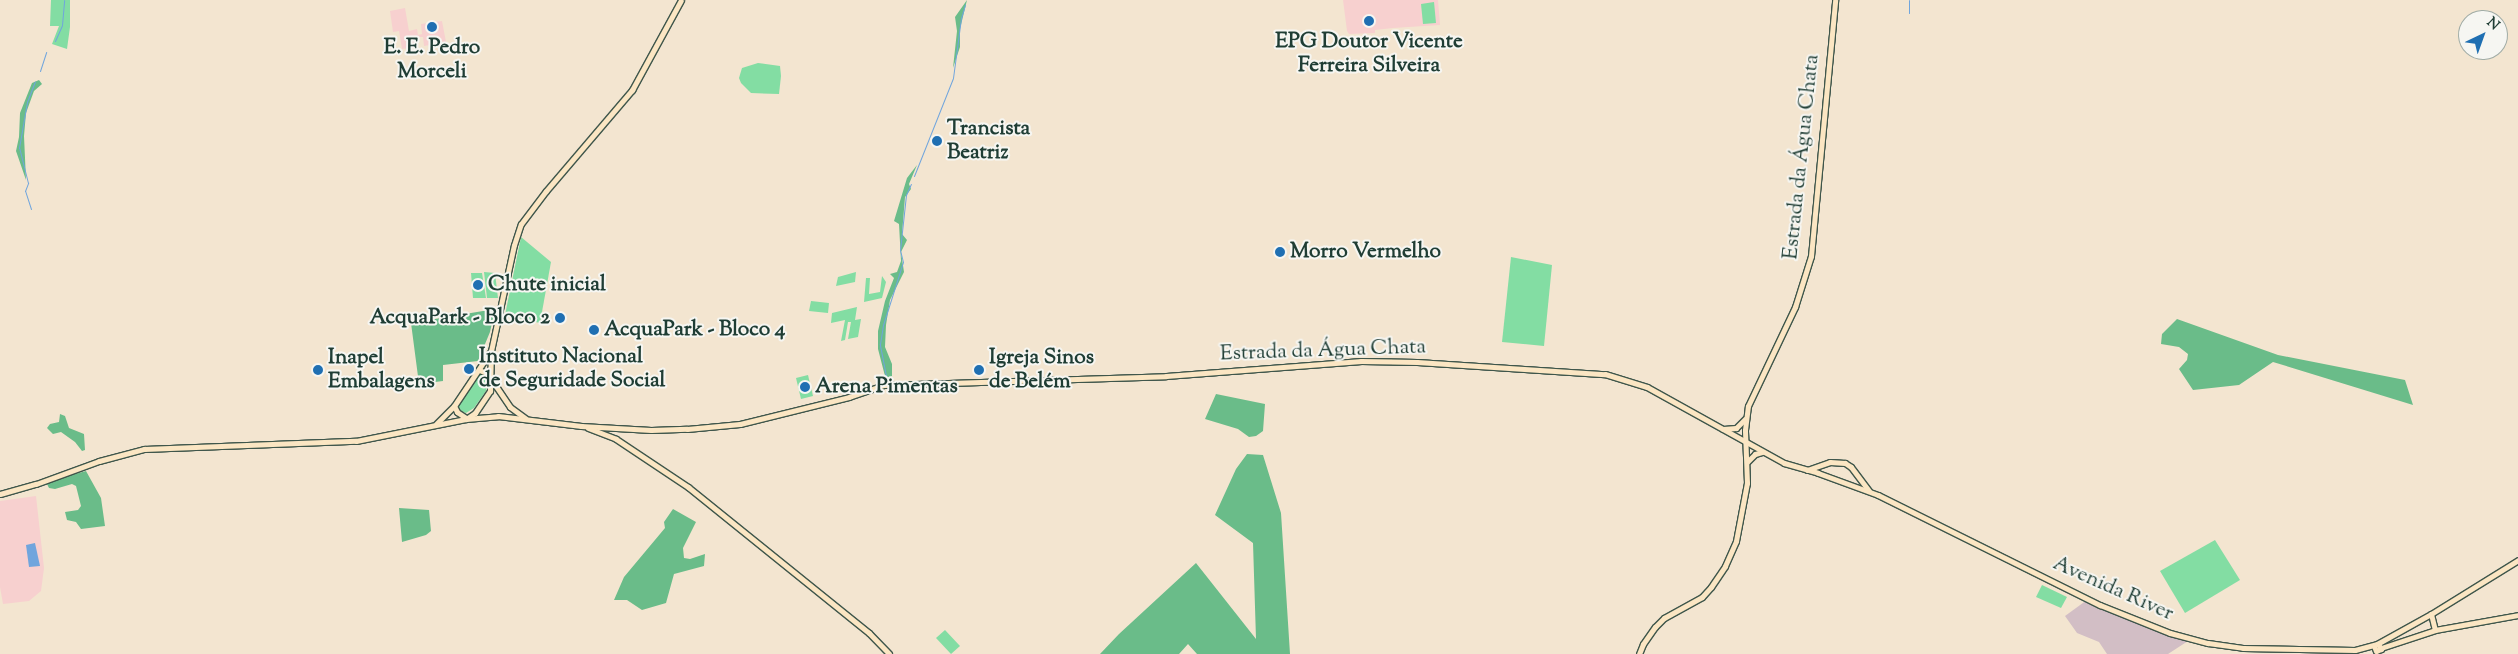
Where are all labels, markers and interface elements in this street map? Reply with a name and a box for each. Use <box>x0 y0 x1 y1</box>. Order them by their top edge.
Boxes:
north arrow <box>2458 10 2508 60</box>
text: N <box>2482 13 2503 36</box>
marker: EPG Doutor Vicente Ferreira Silveira <box>1363 15 1375 27</box>
marker: E. E. Pedro Morceli <box>426 21 438 33</box>
place label: EPG Doutor Vicente Ferreira Silveira <box>1275 29 1463 79</box>
place label: E. E. Pedro Morceli <box>384 35 480 85</box>
street label: Estrada da Água Chata <box>1779 53 1825 261</box>
place label: Trancista Beatriz <box>947 116 1030 166</box>
marker: Trancista Beatriz <box>931 135 943 147</box>
place label: Morro Vermelho <box>1290 239 1441 265</box>
marker: Morro Vermelho <box>1274 246 1286 258</box>
place label: Chute inicial <box>488 272 606 298</box>
marker: Chute inicial <box>472 279 484 291</box>
place label: AcquaPark - Bloco 2 <box>369 305 550 331</box>
marker: AcquaPark - Bloco 2 <box>554 312 566 324</box>
place label: AcquaPark - Bloco 4 <box>604 317 785 343</box>
marker: AcquaPark - Bloco 4 <box>588 324 600 336</box>
street label: Estrada da Água Chata <box>1220 335 1426 367</box>
place label: Instituto Nacional de Seguridade Social <box>479 344 665 394</box>
place label: Inapel Embalagens <box>328 345 435 395</box>
place label: Igreja Sinos de Belém <box>989 345 1094 395</box>
marker: Instituto Nacional de Seguridade Social <box>463 363 475 375</box>
marker: Inapel Embalagens <box>312 364 324 376</box>
marker: Igreja Sinos de Belém <box>973 364 985 376</box>
place label: Arena Pimentas <box>815 374 958 400</box>
marker: Arena Pimentas <box>799 381 811 393</box>
street label: Avenida River <box>2049 551 2177 627</box>

